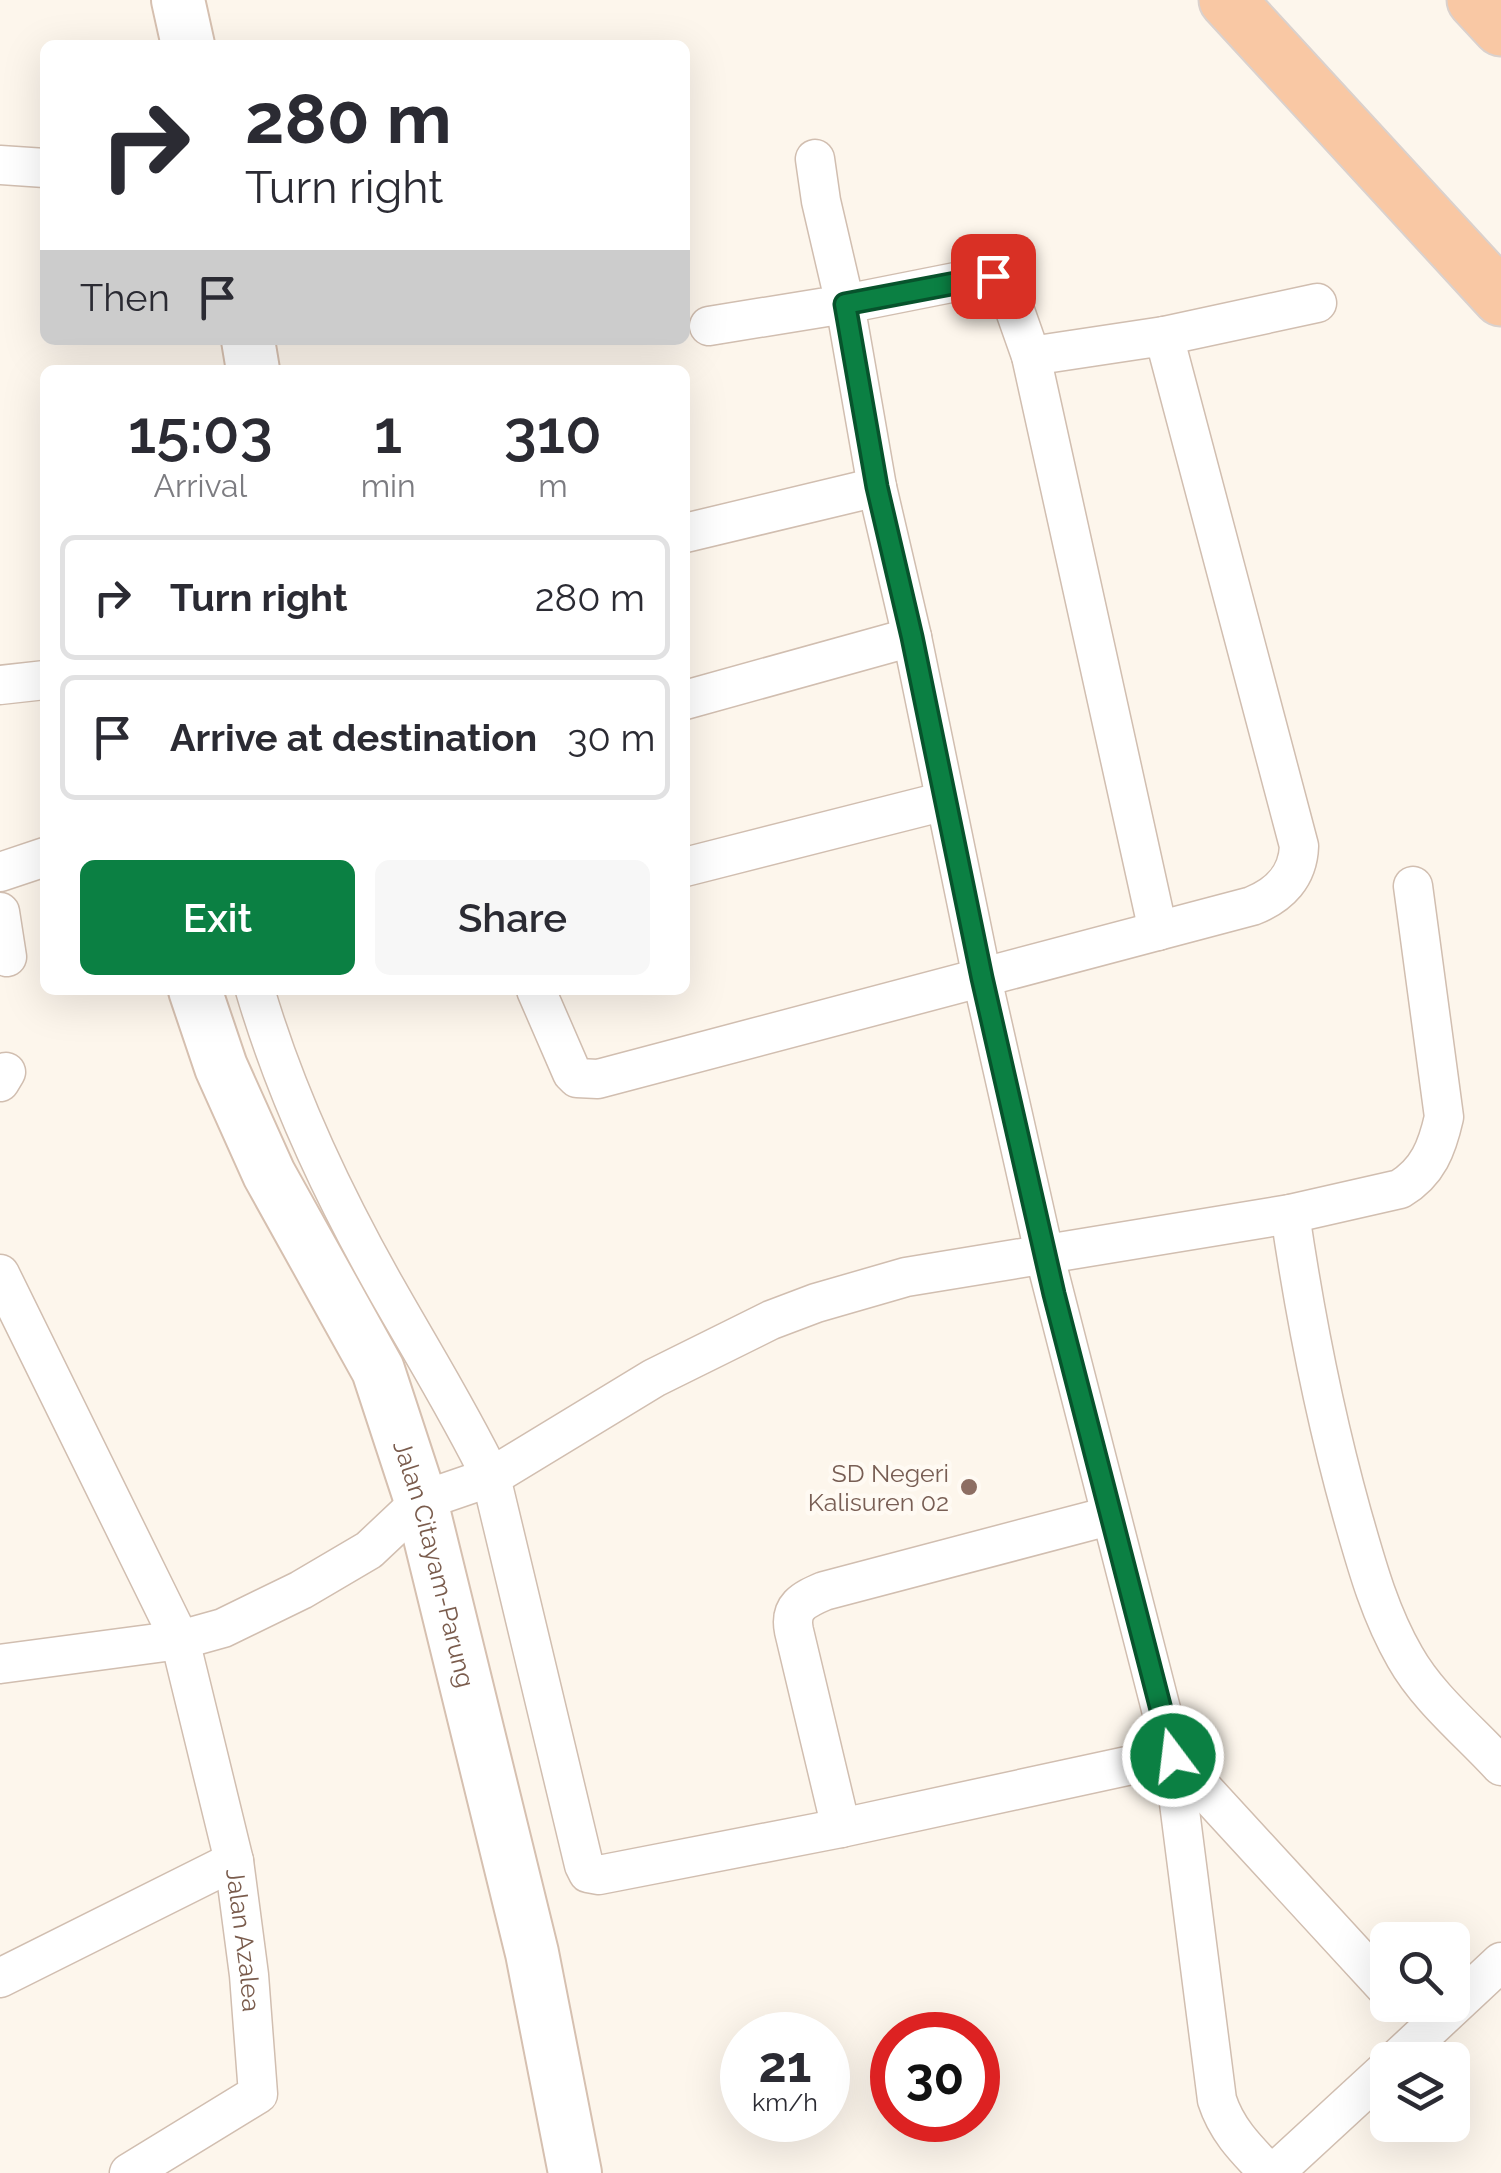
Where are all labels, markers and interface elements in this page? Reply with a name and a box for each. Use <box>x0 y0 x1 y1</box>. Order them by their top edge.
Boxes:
text: 280 m <box>245 77 452 159</box>
icon: right <box>80 80 210 210</box>
text: Turn right <box>245 161 443 214</box>
pin <box>951 234 1036 319</box>
icon: arrive <box>966 249 1021 304</box>
icon: arrive <box>190 270 245 325</box>
text: Then <box>80 275 170 320</box>
text: 15:03 <box>128 397 273 467</box>
text: 1 <box>374 397 402 467</box>
text: 310 <box>504 397 602 467</box>
text: Arrival <box>153 467 247 504</box>
text: min <box>361 467 416 504</box>
text: m <box>538 467 568 504</box>
icon: right <box>85 570 140 625</box>
text: Turn right <box>170 575 347 620</box>
text: 280 m <box>535 575 645 620</box>
icon: arrive <box>85 710 140 765</box>
text: Arrive at destination <box>170 715 537 760</box>
text: 30 m <box>567 715 655 760</box>
button: Exit <box>80 860 355 975</box>
button: Share <box>375 860 650 975</box>
street label: Jalan Citayam-Parung <box>387 1437 481 1690</box>
place label: SD Negeri Kalisuren 02 <box>808 1458 949 1517</box>
marker: SD Negeri Kalisuren 02 <box>958 1476 980 1498</box>
position arrow <box>1121 1704 1225 1808</box>
street label: Jalan Azalea <box>220 1867 267 2013</box>
map controls <box>1370 1922 1470 2142</box>
button: search <box>1370 1922 1470 2022</box>
speed limit sign: 30 <box>870 2012 1000 2142</box>
text: 21 <box>759 2035 811 2094</box>
button: layers <box>1370 2042 1470 2142</box>
text: km/h <box>752 2087 818 2117</box>

